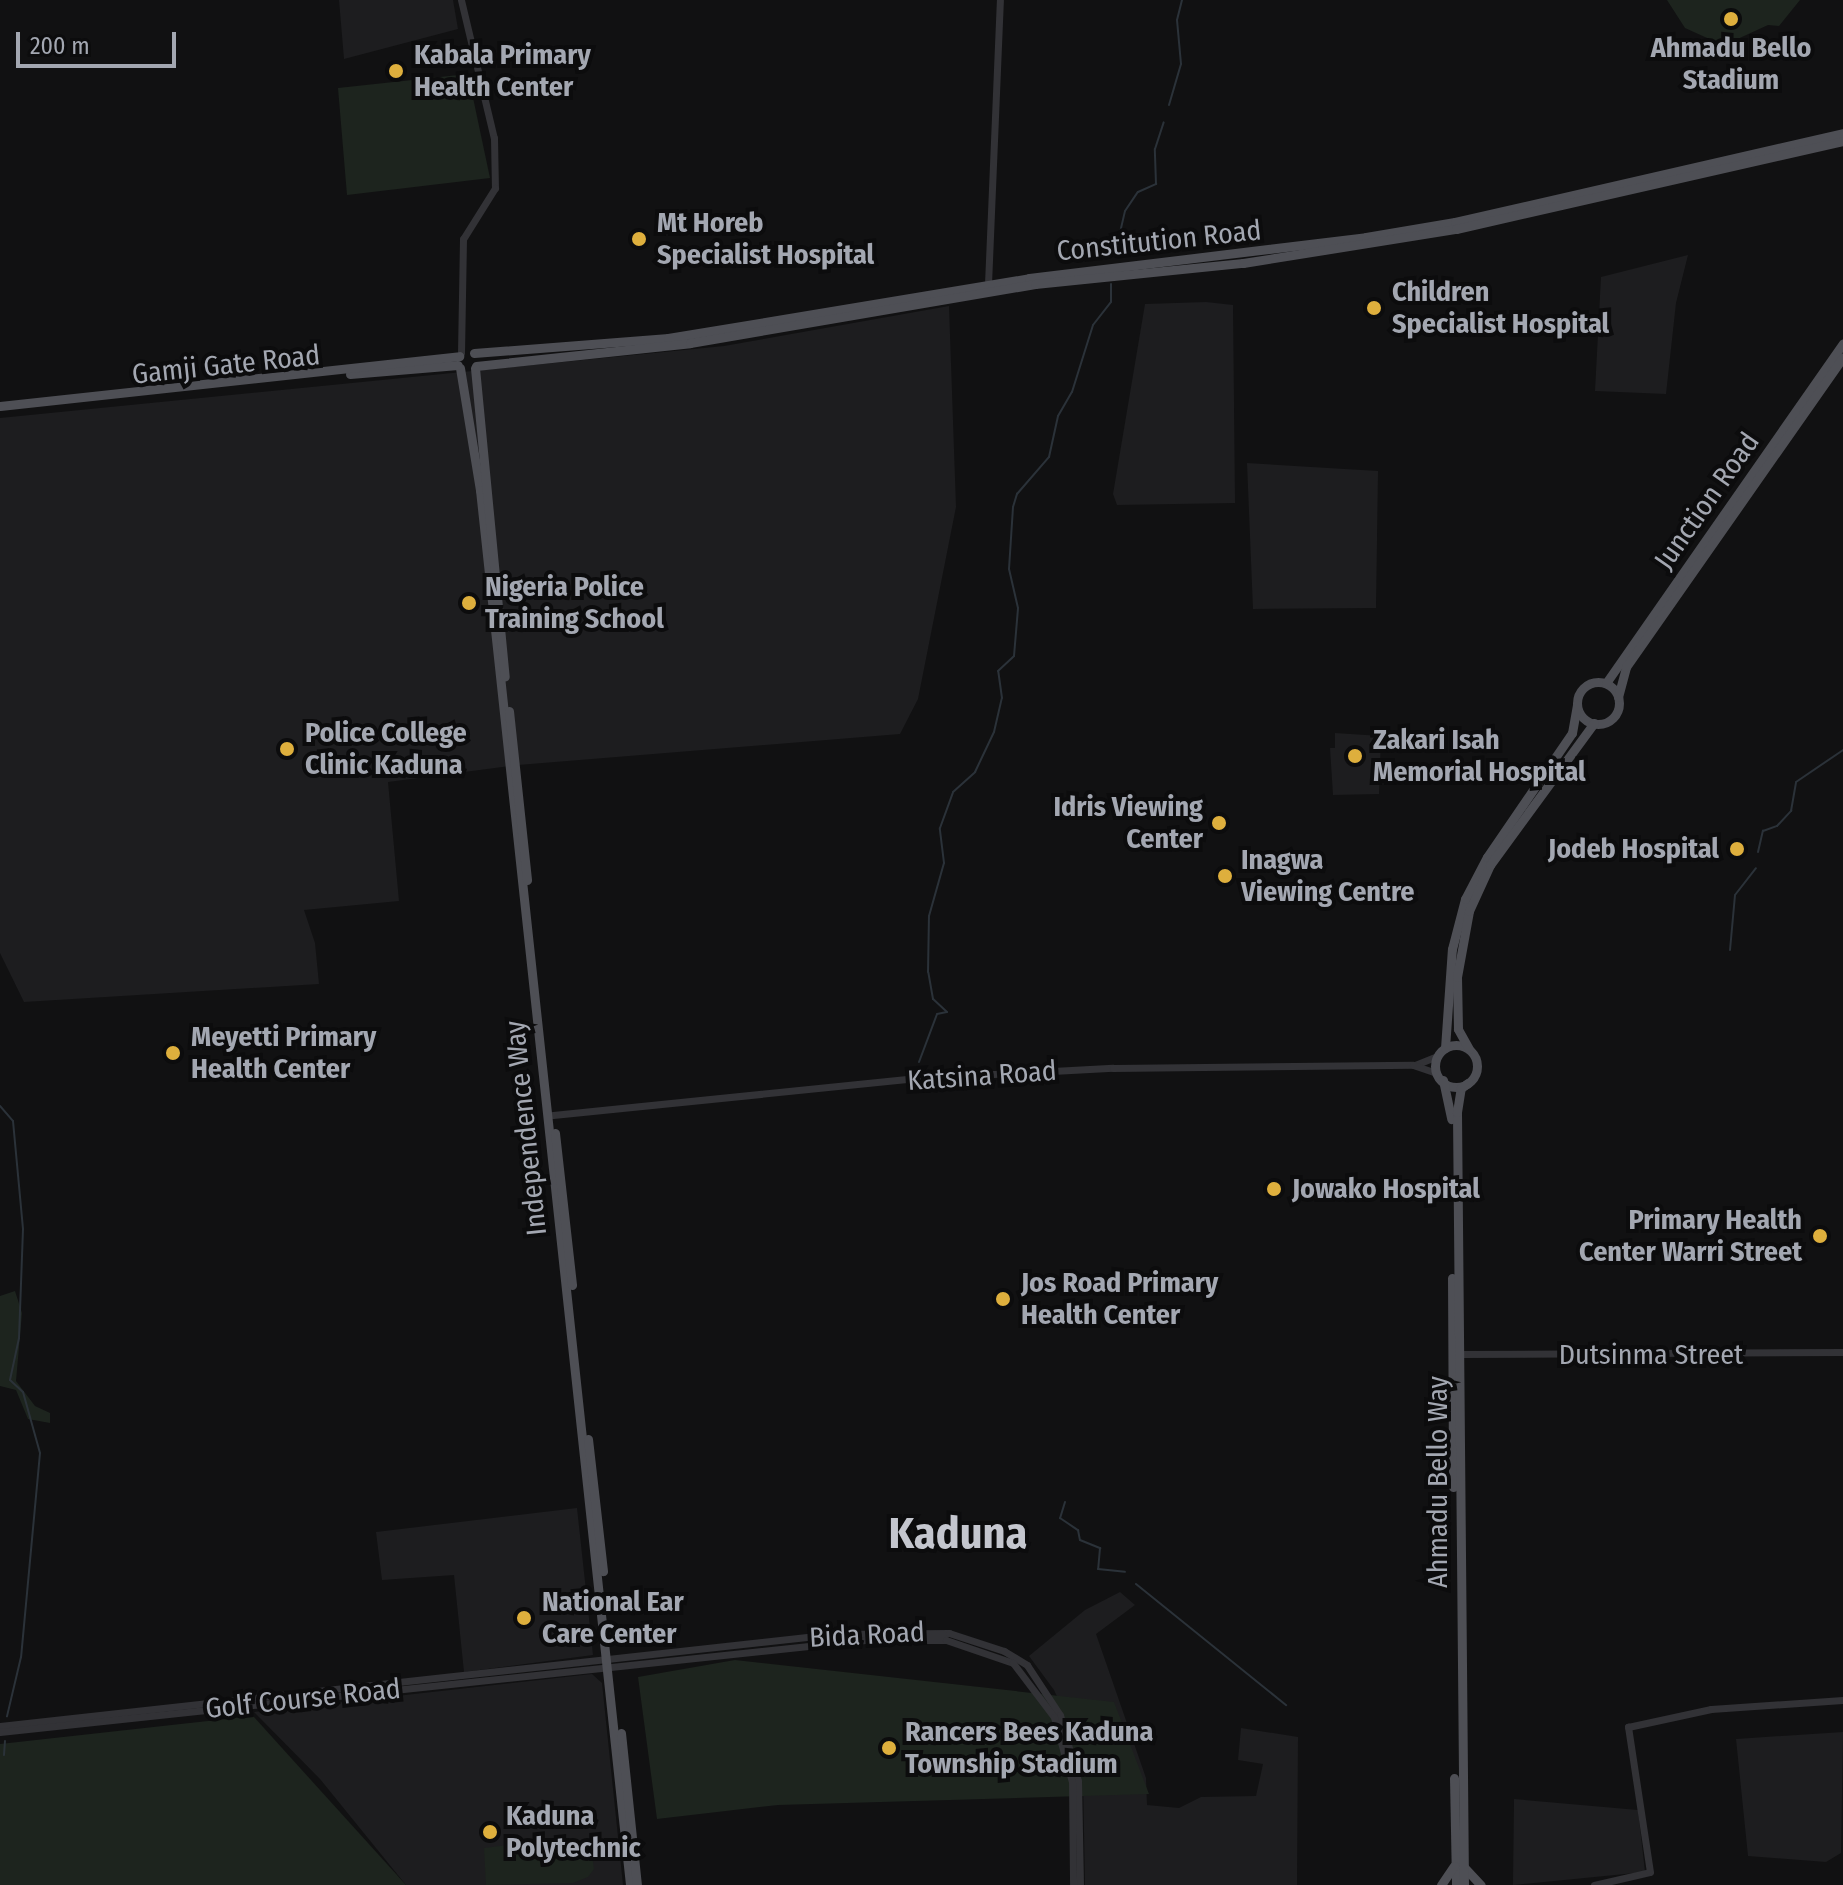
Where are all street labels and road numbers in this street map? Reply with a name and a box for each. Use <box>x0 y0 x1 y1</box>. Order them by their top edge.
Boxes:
street label: Constitution Road <box>1055 214 1263 268</box>
street label: Gamji Gate Road <box>130 338 322 392</box>
street label: Junction Road <box>1648 426 1766 576</box>
street label: Independence Way <box>498 1019 554 1237</box>
street label: Katsina Road <box>906 1054 1058 1098</box>
street label: Dutsinma Street <box>1559 1338 1743 1372</box>
street label: Ahmadu Bello Way <box>1421 1376 1455 1588</box>
street label: Bida Road <box>808 1615 926 1655</box>
street label: Golf Course Road <box>204 1672 402 1726</box>

